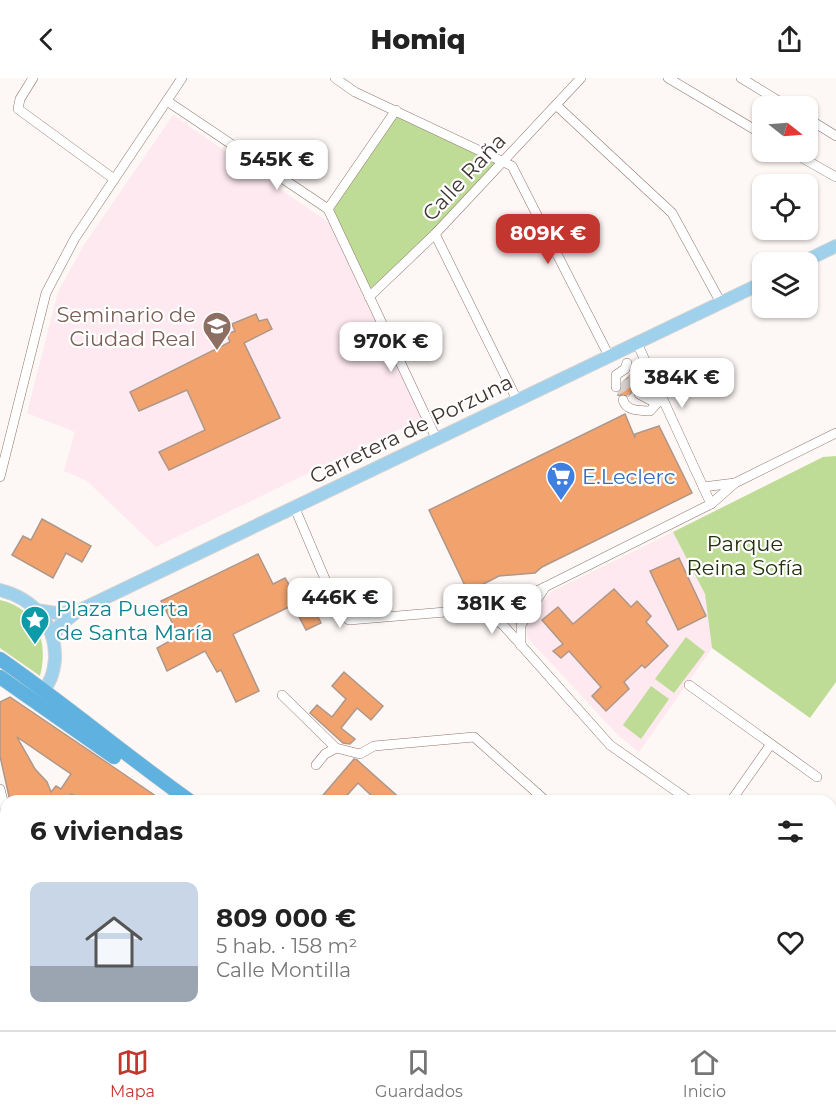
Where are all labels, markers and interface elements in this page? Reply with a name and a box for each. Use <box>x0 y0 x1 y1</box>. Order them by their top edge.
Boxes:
icon: back <box>30 23 63 56</box>
text: Homiq <box>370 23 466 56</box>
icon: share <box>773 23 806 56</box>
north arrow <box>752 96 818 162</box>
map controls <box>752 96 818 318</box>
street label: Calle Raña <box>417 128 511 226</box>
pin: 545K € <box>228 140 326 191</box>
text: 545K € <box>240 147 314 171</box>
button: locate <box>752 174 818 240</box>
pin: 809K € <box>499 214 597 265</box>
text: 809K € <box>510 221 586 245</box>
button: layers <box>752 252 818 318</box>
place label: Seminario de Ciudad Real <box>56 302 196 351</box>
school or university icon: Seminario de Ciudad Real <box>201 310 233 352</box>
pin: 970K € <box>342 322 440 373</box>
text: 970K € <box>354 329 428 353</box>
pin: 384K € <box>633 358 731 409</box>
text: 384K € <box>644 365 720 389</box>
street label: Carretera de Porzuna <box>305 369 517 489</box>
supermarket icon: E.Leclerc <box>545 460 577 502</box>
place label: E.Leclerc <box>582 464 676 489</box>
park label: Parque Reina Sofía <box>687 531 803 580</box>
pin: 446K € <box>291 578 389 629</box>
pin: 381K € <box>443 584 541 635</box>
text: 446K € <box>302 585 378 609</box>
text: 381K € <box>457 591 527 615</box>
place label: Plaza Puerta de Santa María <box>56 596 213 645</box>
place icon: Plaza Puerta de Santa María <box>19 604 51 646</box>
text: 6 viviendas <box>30 815 183 847</box>
icon: filters <box>774 815 807 848</box>
text: 809 000 € <box>216 902 356 934</box>
icon: home <box>78 906 150 978</box>
icon: heart <box>774 926 807 959</box>
text: 5 hab. · 158 m² <box>216 934 357 958</box>
text: Calle Montilla <box>216 958 351 982</box>
tab: Mapa <box>110 1046 155 1101</box>
tab: Guardados <box>375 1046 463 1101</box>
tab: Inicio <box>683 1046 726 1101</box>

